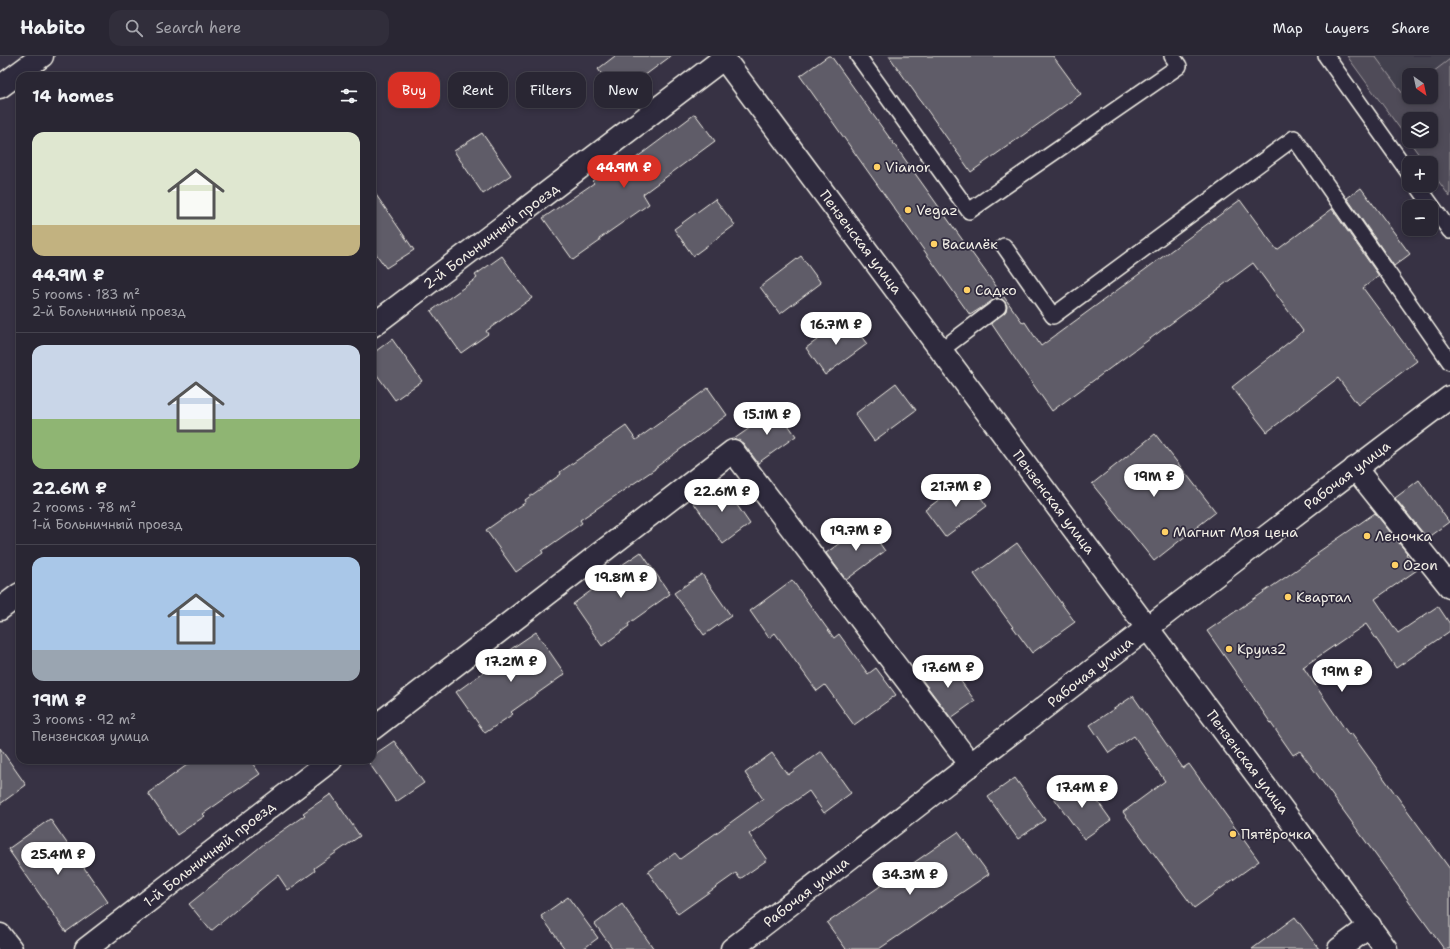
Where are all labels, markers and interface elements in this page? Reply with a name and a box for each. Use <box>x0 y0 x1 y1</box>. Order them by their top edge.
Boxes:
search box <box>109 10 389 46</box>
text: Habito <box>20 15 85 40</box>
icon: search <box>123 17 145 39</box>
text: Search here <box>155 18 241 38</box>
text: Map <box>1273 19 1303 37</box>
text: Layers <box>1325 19 1369 37</box>
text: Share <box>1391 19 1430 37</box>
north arrow <box>1402 68 1438 104</box>
map controls <box>1402 68 1438 236</box>
chip: Buy <box>388 72 440 108</box>
chip: Rent <box>448 72 508 108</box>
chip: Filters <box>516 72 586 108</box>
chip: New <box>594 72 652 108</box>
text: 14 homes <box>32 85 114 107</box>
icon: filters <box>338 85 360 107</box>
button: layers <box>1402 112 1438 148</box>
pin: 44.9M ₽ <box>587 155 661 189</box>
button: + <box>1402 156 1438 192</box>
icon: home <box>160 158 232 230</box>
place label: Vianor <box>885 158 931 176</box>
text: 44.9M ₽ <box>596 159 652 176</box>
marker: Vianor <box>872 162 882 172</box>
street label: 2-й Больничный проезд <box>420 179 563 293</box>
street label: Пензенская улица <box>816 186 906 298</box>
button: − <box>1402 200 1438 236</box>
place label: Vegaz <box>916 201 958 219</box>
marker: Vegaz <box>903 205 913 215</box>
place label: Василёк <box>942 235 998 253</box>
marker: Василёк <box>929 239 939 249</box>
text: 44.9M ₽ <box>32 264 105 286</box>
place label: Садко <box>975 281 1017 299</box>
marker: Садко <box>962 285 972 295</box>
text: 5 rooms · 183 m² <box>32 286 140 303</box>
text: 2-й Больничный проезд <box>32 303 186 320</box>
pin: 16.7M ₽ <box>799 312 873 346</box>
text: 16.7M ₽ <box>810 316 862 333</box>
icon: home <box>160 371 232 443</box>
pin: 15.1M ₽ <box>730 402 804 436</box>
text: 15.1M ₽ <box>743 406 791 423</box>
street label: Рабочая улица <box>1300 436 1394 513</box>
street label: Пензенская улица <box>1009 446 1099 558</box>
pin: 19M ₽ <box>1126 464 1182 498</box>
text: 19M ₽ <box>1133 468 1175 485</box>
pin: 21.7M ₽ <box>919 474 993 508</box>
text: 22.6M ₽ <box>32 477 107 499</box>
text: 21.7M ₽ <box>930 478 982 495</box>
pin: 22.6M ₽ <box>685 479 759 513</box>
text: 22.6M ₽ <box>693 483 751 500</box>
text: 2 rooms · 78 m² <box>32 499 136 516</box>
text: 1-й Больничный проезд <box>32 516 182 533</box>
pin: 19.7M ₽ <box>819 518 893 552</box>
text: 19.7M ₽ <box>830 522 882 539</box>
place label: Магнит Моя цена <box>1173 523 1298 541</box>
marker: Магнит Моя цена <box>1160 527 1170 537</box>
place label: Леночка <box>1375 527 1433 545</box>
marker: Леночка <box>1362 531 1372 541</box>
place label: Ozon <box>1403 556 1438 574</box>
marker: Ozon <box>1390 560 1400 570</box>
pin: 19.8M ₽ <box>584 565 658 599</box>
text: 19.8M ₽ <box>594 569 648 586</box>
icon: home <box>160 583 232 655</box>
place label: Квартал <box>1296 588 1352 606</box>
marker: Квартал <box>1283 592 1293 602</box>
street label: Рабочая улица <box>1044 633 1137 711</box>
place label: Круиз2 <box>1237 640 1287 658</box>
marker: Круиз2 <box>1224 644 1234 654</box>
pin: 17.2M ₽ <box>474 649 548 683</box>
text: 17.2M ₽ <box>484 653 538 670</box>
pin: 17.6M ₽ <box>911 655 985 689</box>
text: 17.6M ₽ <box>921 659 975 676</box>
pin: 19M ₽ <box>1314 659 1370 693</box>
text: 19M ₽ <box>1321 663 1363 680</box>
text: 19M ₽ <box>32 689 87 711</box>
street label: Пензенская улица <box>1203 706 1293 818</box>
text: 3 rooms · 92 m² <box>32 711 136 728</box>
text: Пензенская улица <box>32 728 149 745</box>
pin: 17.4M ₽ <box>1045 775 1119 809</box>
text: 17.4M ₽ <box>1056 779 1108 796</box>
street label: 1-й Больничный проезд <box>140 797 278 911</box>
place label: Пятёрочка <box>1241 825 1312 843</box>
marker: Пятёрочка <box>1228 829 1238 839</box>
pin: 25.4M ₽ <box>21 842 95 876</box>
text: 25.4M ₽ <box>30 846 86 863</box>
street label: Рабочая улица <box>760 853 853 931</box>
pin: 34.3M ₽ <box>873 862 947 896</box>
text: 34.3M ₽ <box>882 866 938 883</box>

